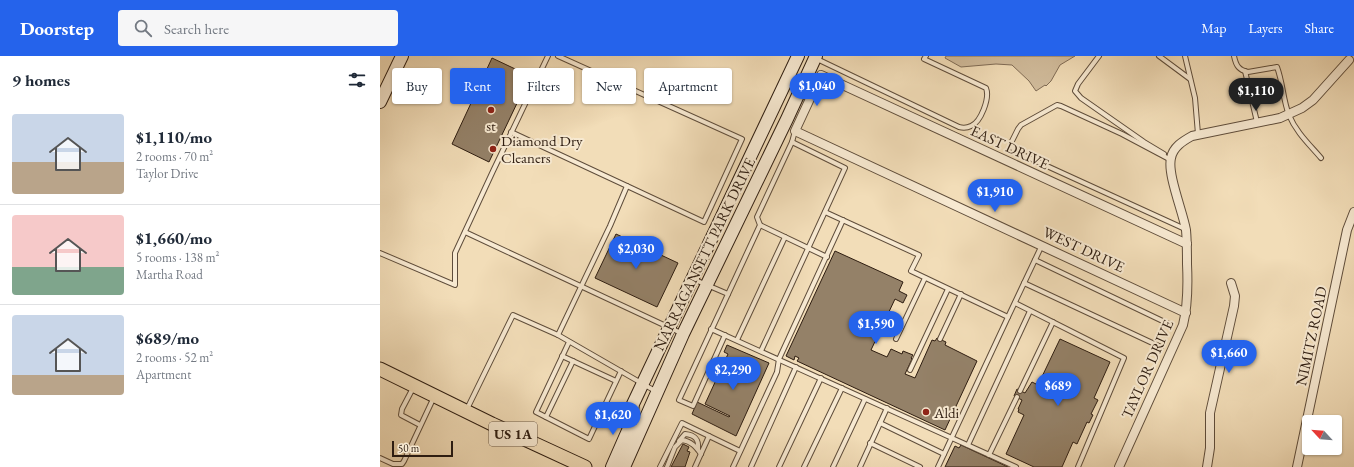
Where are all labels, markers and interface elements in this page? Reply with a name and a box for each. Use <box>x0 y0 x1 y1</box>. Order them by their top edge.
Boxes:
search box <box>118 10 398 46</box>
text: Doorstep <box>20 16 94 41</box>
icon: search <box>132 17 154 39</box>
text: Search here <box>164 19 229 38</box>
text: Map <box>1201 19 1226 37</box>
text: Layers <box>1248 19 1283 37</box>
text: Share <box>1305 19 1334 37</box>
chip: Buy <box>392 68 442 104</box>
chip: Rent <box>450 68 505 104</box>
chip: Filters <box>513 68 574 104</box>
chip: New <box>582 68 636 104</box>
chip: Apartment <box>644 68 732 104</box>
text: 9 homes <box>12 69 70 91</box>
icon: filters <box>346 69 368 91</box>
pin: $1,040 <box>784 73 850 107</box>
text: $1,040 <box>799 77 835 94</box>
pin: $1,110 <box>1223 78 1289 112</box>
text: $1,110 <box>1238 82 1274 99</box>
marker: st <box>486 105 496 115</box>
place label: st <box>486 116 496 135</box>
street label: EAST DRIVE <box>968 121 1053 174</box>
text: $1,110/mo <box>136 126 212 148</box>
icon: home <box>44 130 92 178</box>
place label: Diamond Dry Cleaners <box>501 131 583 167</box>
marker: Diamond Dry Cleaners <box>488 144 498 154</box>
text: 2 rooms · 70 m² <box>136 148 213 165</box>
street label: NARRAGANSETT PARK DRIVE <box>649 154 759 354</box>
text: Taylor Drive <box>136 165 198 182</box>
pin: $1,910 <box>962 179 1028 213</box>
text: $1,910 <box>977 183 1013 200</box>
street label: WEST DRIVE <box>1040 222 1128 276</box>
text: $1,660/mo <box>136 227 212 249</box>
icon: home <box>44 231 92 279</box>
pin: $2,030 <box>603 236 669 270</box>
text: $2,030 <box>618 240 654 257</box>
text: 5 rooms · 138 m² <box>136 249 220 266</box>
text: Martha Road <box>136 266 203 283</box>
street label: NIMITZ ROAD <box>1291 285 1331 387</box>
pin: $1,590 <box>843 311 909 345</box>
text: $1,590 <box>858 315 894 332</box>
street label: TAYLOR DRIVE <box>1117 316 1178 421</box>
text: $689/mo <box>136 327 199 349</box>
icon: home <box>44 331 92 379</box>
pin: $1,660 <box>1196 340 1262 374</box>
text: $1,660 <box>1211 344 1247 361</box>
text: 2 rooms · 52 m² <box>136 349 213 366</box>
pin: $2,290 <box>700 357 766 391</box>
text: $2,290 <box>715 361 751 378</box>
text: Apartment <box>136 366 191 383</box>
pin: $689 <box>1034 373 1082 407</box>
text: $689 <box>1045 377 1071 394</box>
pin: $1,620 <box>580 402 646 436</box>
place label: Aldi <box>933 403 960 422</box>
text: $1,620 <box>595 406 631 423</box>
marker: Aldi <box>921 407 931 417</box>
north arrow <box>1302 415 1342 455</box>
map controls <box>1302 415 1342 455</box>
road number: US 1A <box>489 422 537 446</box>
scale bar <box>392 439 453 458</box>
text: 50 m <box>398 441 419 455</box>

